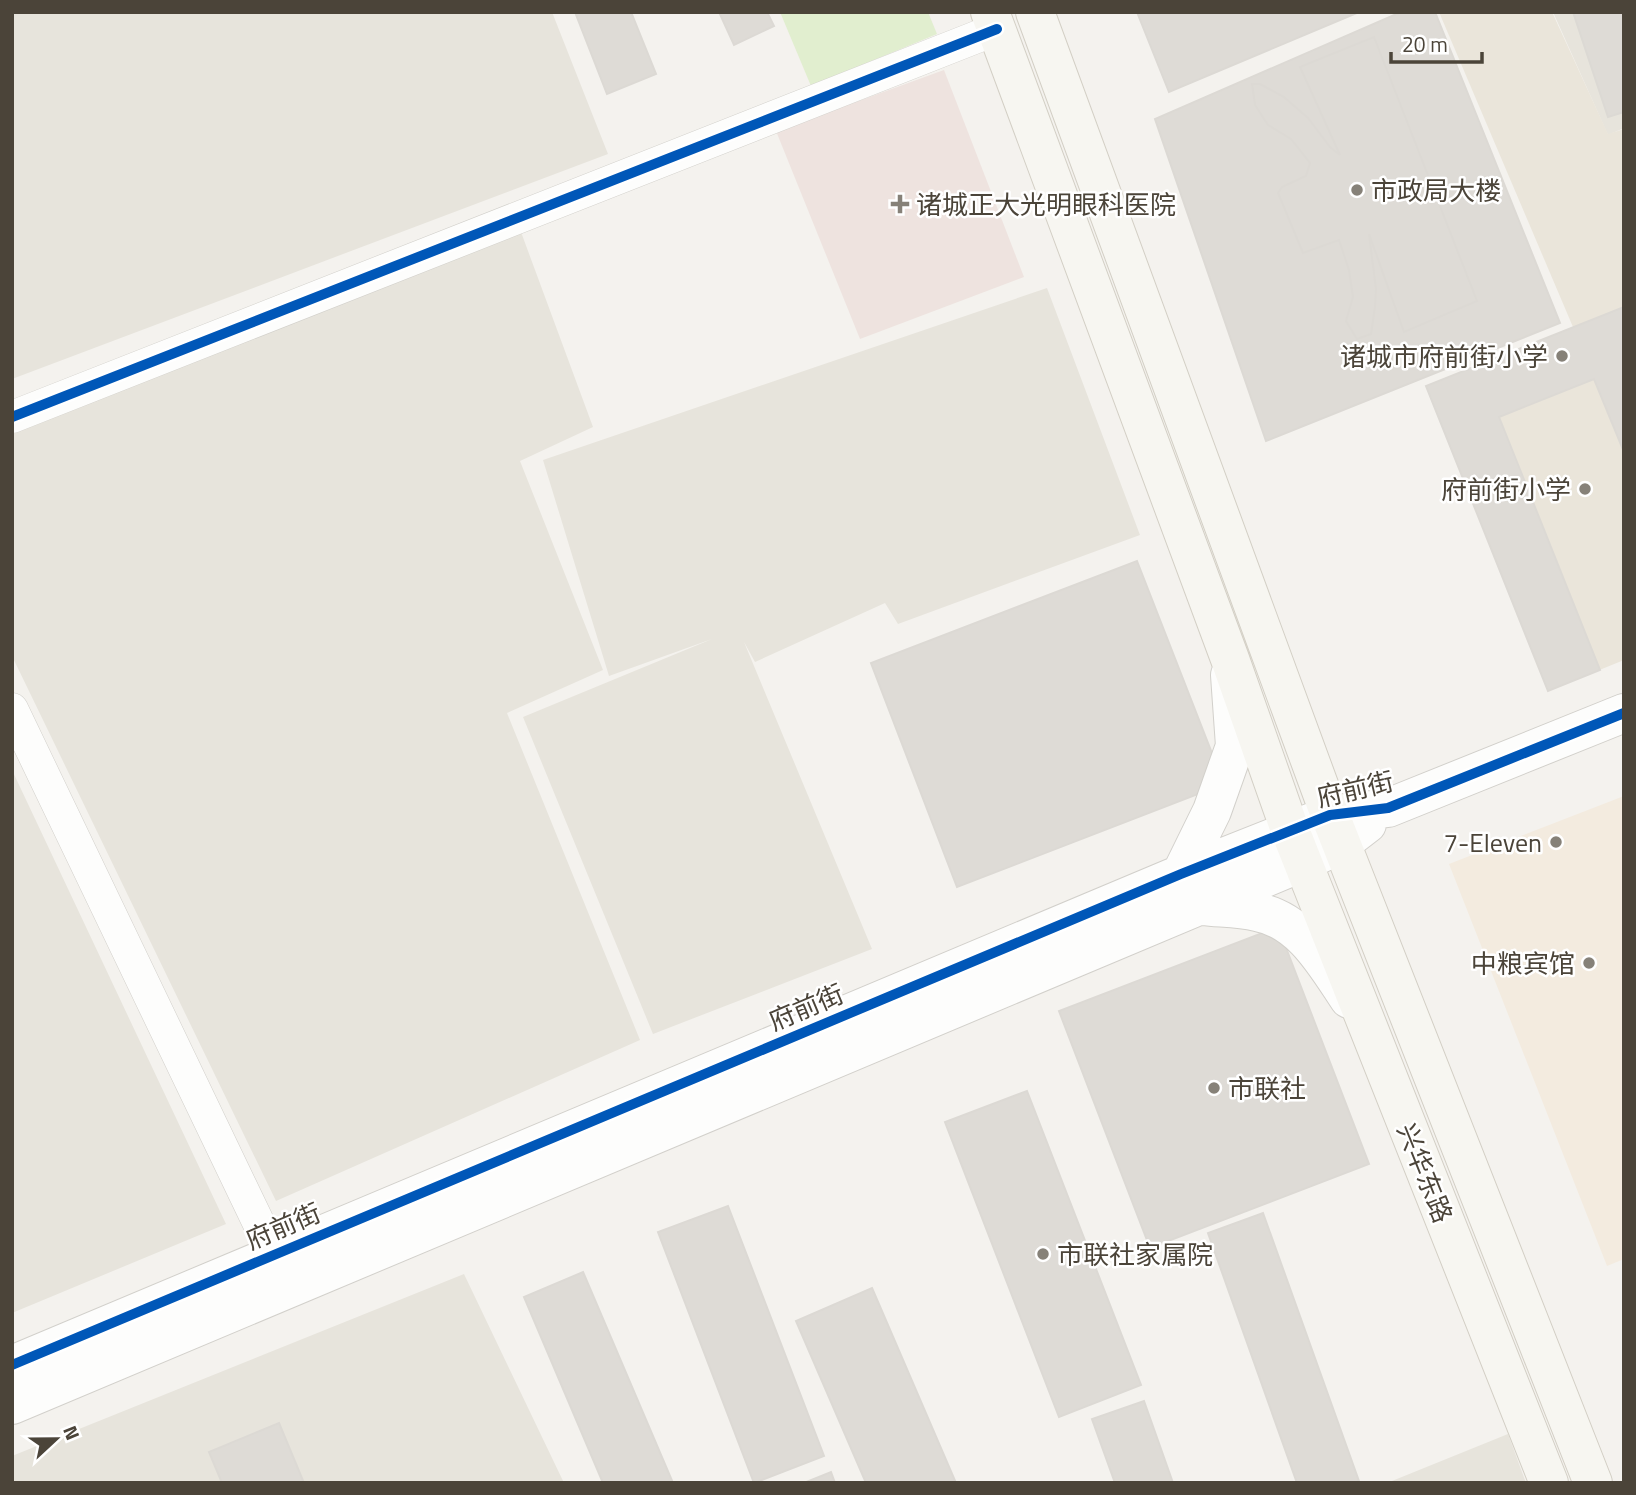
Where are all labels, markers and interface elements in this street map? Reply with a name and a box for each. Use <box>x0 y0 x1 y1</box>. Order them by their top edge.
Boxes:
scale bar <box>1391 21 1482 65</box>
text: 20 m <box>1402 28 1448 60</box>
place label: 市政局大楼 <box>1371 171 1501 210</box>
marker: 市政局大楼 <box>1349 182 1365 198</box>
place label: 诸城正大光明眼科医院 <box>916 185 1176 224</box>
marker: 诸城正大光明眼科医院 <box>890 194 910 214</box>
place label: 诸城市府前街小学 <box>1340 337 1548 376</box>
marker: 诸城市府前街小学 <box>1554 348 1570 364</box>
place label: 府前街小学 <box>1441 470 1571 509</box>
marker: 府前街小学 <box>1577 481 1593 497</box>
street label: 府前街 <box>1313 761 1397 817</box>
place label: 7-Eleven <box>1443 823 1542 862</box>
marker: 7-Eleven <box>1548 834 1564 850</box>
place label: 中粮宾馆 <box>1471 944 1575 983</box>
marker: 中粮宾馆 <box>1581 955 1597 971</box>
street label: 府前街 <box>762 974 850 1040</box>
place label: 市联社 <box>1228 1069 1306 1108</box>
marker: 市联社 <box>1206 1080 1222 1096</box>
street label: 兴华东路 <box>1387 1117 1463 1229</box>
street label: 府前街 <box>239 1193 327 1259</box>
place label: 市联社家属院 <box>1057 1235 1213 1274</box>
marker: 市联社家属院 <box>1035 1246 1051 1262</box>
north arrow <box>21 1404 91 1474</box>
text: N <box>56 1421 88 1444</box>

